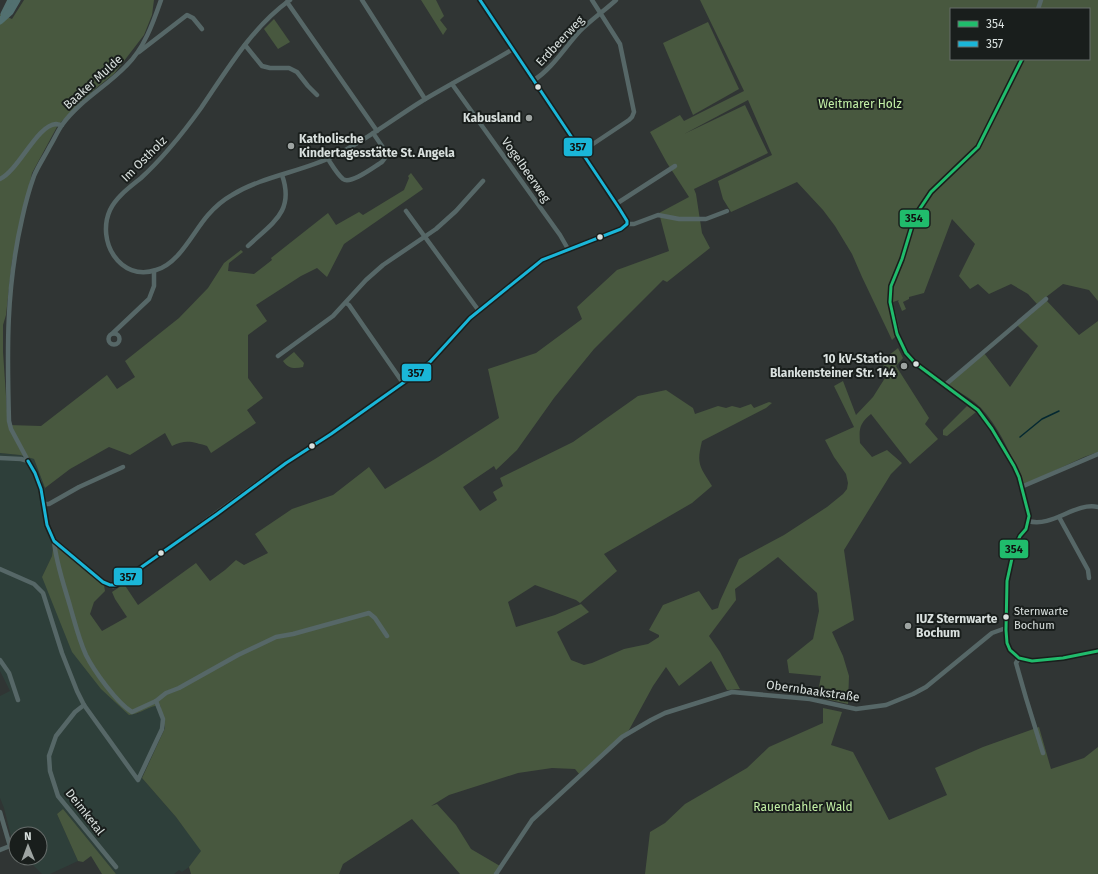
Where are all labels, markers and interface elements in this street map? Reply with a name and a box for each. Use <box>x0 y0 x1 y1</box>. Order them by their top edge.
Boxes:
legend <box>950 8 1090 60</box>
street label: Erdbeerweg <box>533 12 587 69</box>
text: 354 <box>986 17 1005 31</box>
text: 357 <box>986 37 1003 51</box>
street label: Baaker Mulde <box>61 52 125 112</box>
unlabelled marker <box>533 82 543 92</box>
park label: Weitmarer Holz <box>818 97 902 111</box>
place label: Kabusland <box>463 111 521 125</box>
marker: Kabusland <box>524 113 534 123</box>
place label: Katholische Kindertagesstätte St. Angela <box>299 132 455 160</box>
street label: Im Ostholz <box>118 133 170 185</box>
street label: Vogelbeerweg <box>499 135 554 206</box>
line badge: 357 <box>563 137 593 157</box>
marker: Katholische Kindertagesstätte St. Angela <box>286 141 296 151</box>
text: 357 <box>569 141 586 154</box>
line badge: 354 <box>899 209 930 228</box>
text: 354 <box>904 212 923 225</box>
unlabelled marker <box>595 232 605 242</box>
place label: 10 kV-Station Blankensteiner Str. 144 <box>770 352 896 380</box>
unlabelled marker <box>911 359 921 369</box>
marker: 10 kV-Station Blankensteiner Str. 144 <box>899 361 909 371</box>
line badge: 357 <box>401 363 432 382</box>
text: 357 <box>407 367 424 380</box>
unlabelled marker <box>307 441 317 451</box>
line badge: 354 <box>999 539 1029 559</box>
text: 354 <box>1004 543 1023 556</box>
unlabelled marker <box>156 548 166 558</box>
line badge: 357 <box>113 567 143 586</box>
text: 357 <box>119 571 136 584</box>
place label: Sternwarte Bochum <box>1014 605 1068 632</box>
place label: IUZ Sternwarte Bochum <box>916 612 998 640</box>
marker: Sternwarte Bochum <box>1001 612 1011 622</box>
marker: IUZ Sternwarte Bochum <box>903 621 913 631</box>
street label: Obernbaakstraße <box>765 678 861 704</box>
street label: Deimketal <box>63 786 108 838</box>
park label: Rauendahler Wald <box>753 800 853 814</box>
north arrow <box>8 826 48 866</box>
text: N <box>24 830 32 843</box>

